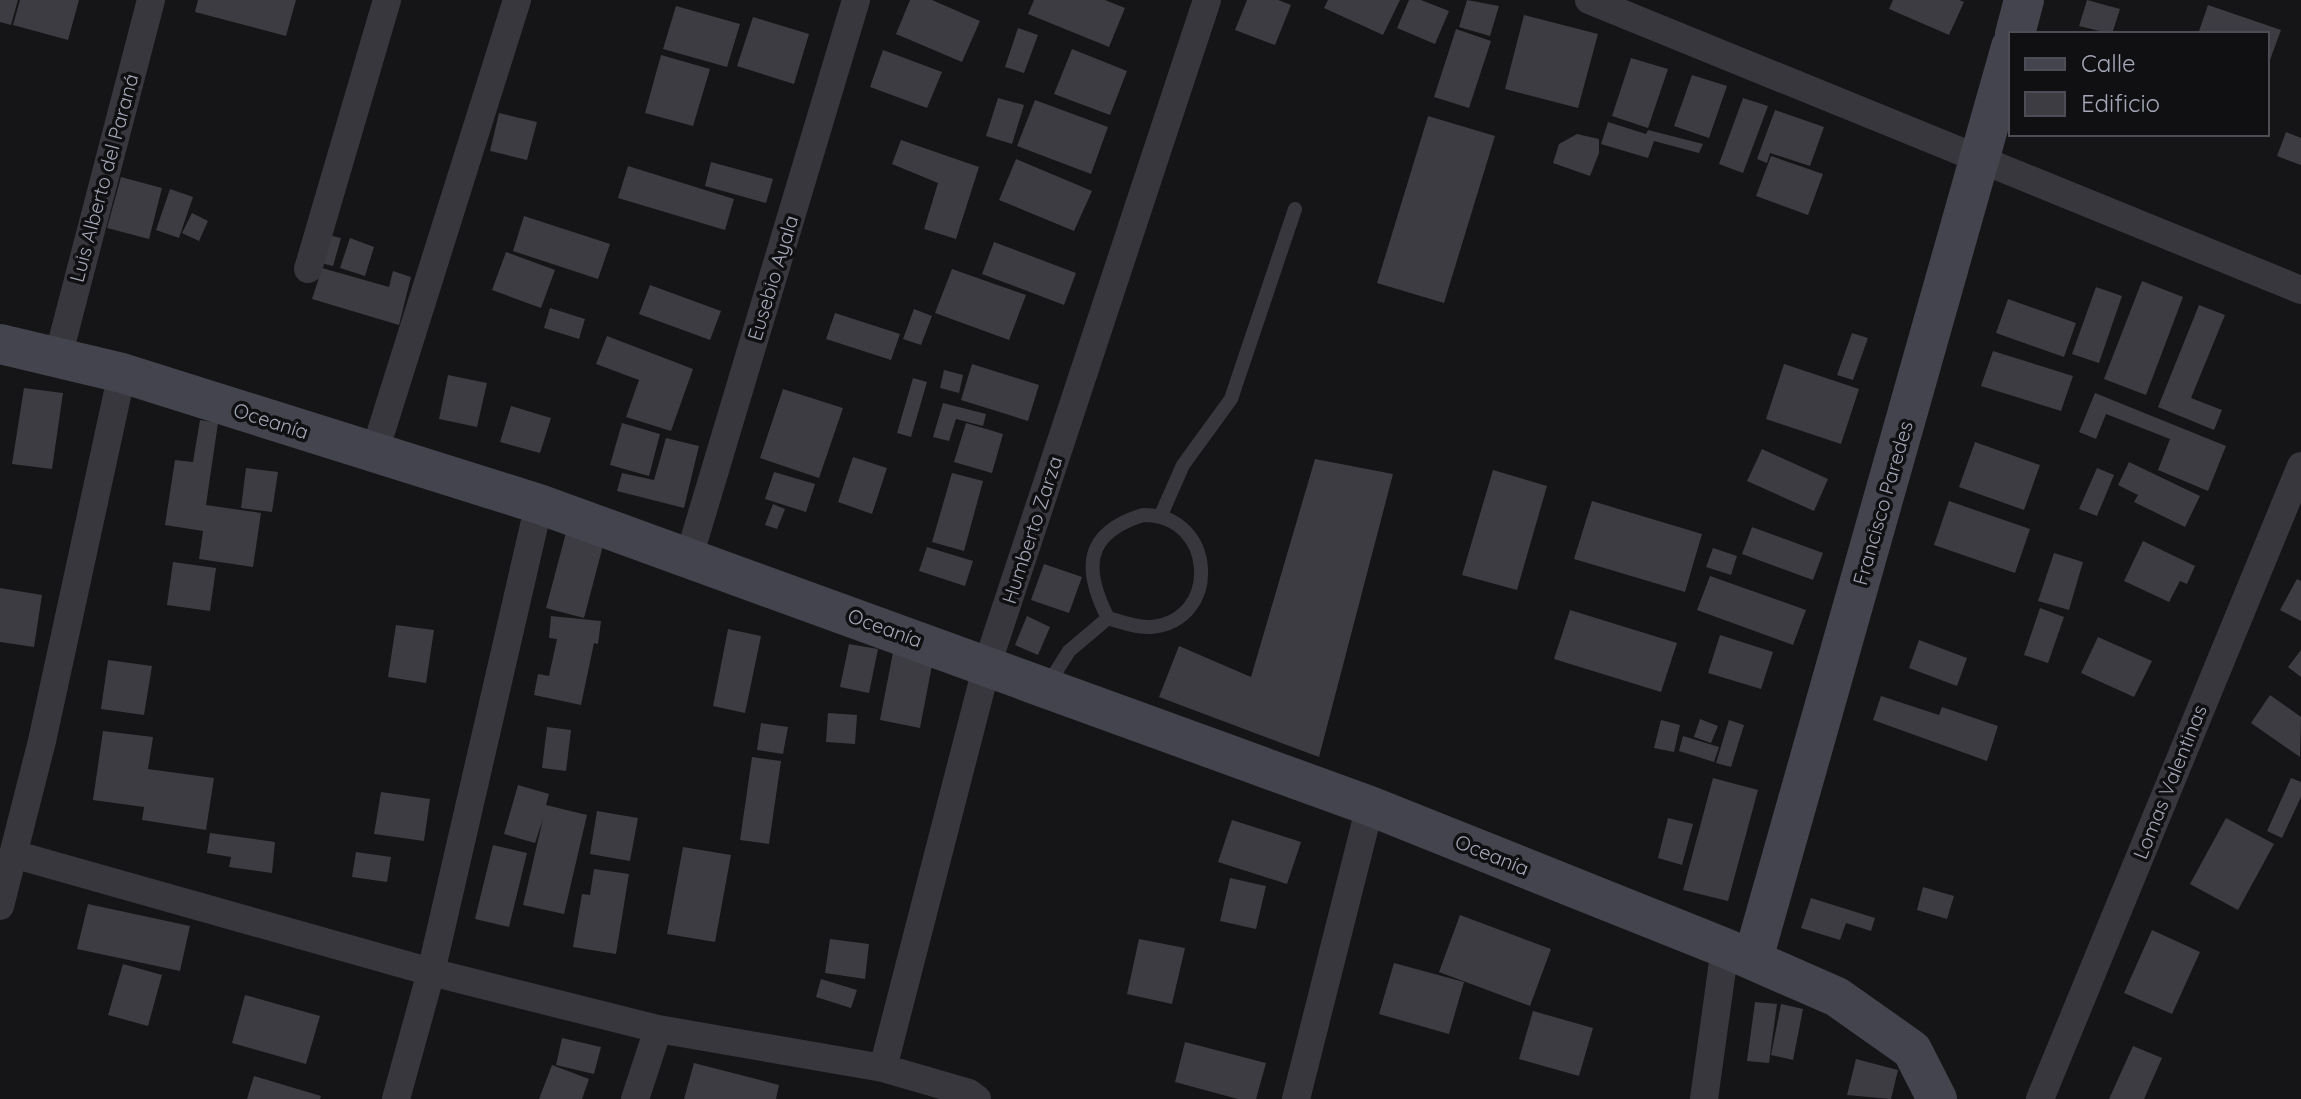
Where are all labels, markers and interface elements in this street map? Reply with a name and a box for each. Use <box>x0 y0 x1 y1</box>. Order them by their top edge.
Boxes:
legend <box>2009 32 2269 136</box>
text: Calle <box>2081 48 2136 78</box>
street label: Luis Alberto del Paraná <box>64 71 143 285</box>
text: Edificio <box>2081 88 2160 118</box>
street label: Eusebio Ayala <box>742 212 803 344</box>
street label: Oceanía <box>231 397 312 444</box>
street label: Francisco Paredes <box>1847 418 1918 588</box>
street label: Humberto Zarza <box>996 453 1067 607</box>
street label: Oceanía <box>845 603 926 652</box>
street label: Lomas Valentinas <box>2127 701 2212 863</box>
street label: Oceanía <box>1452 828 1533 881</box>

